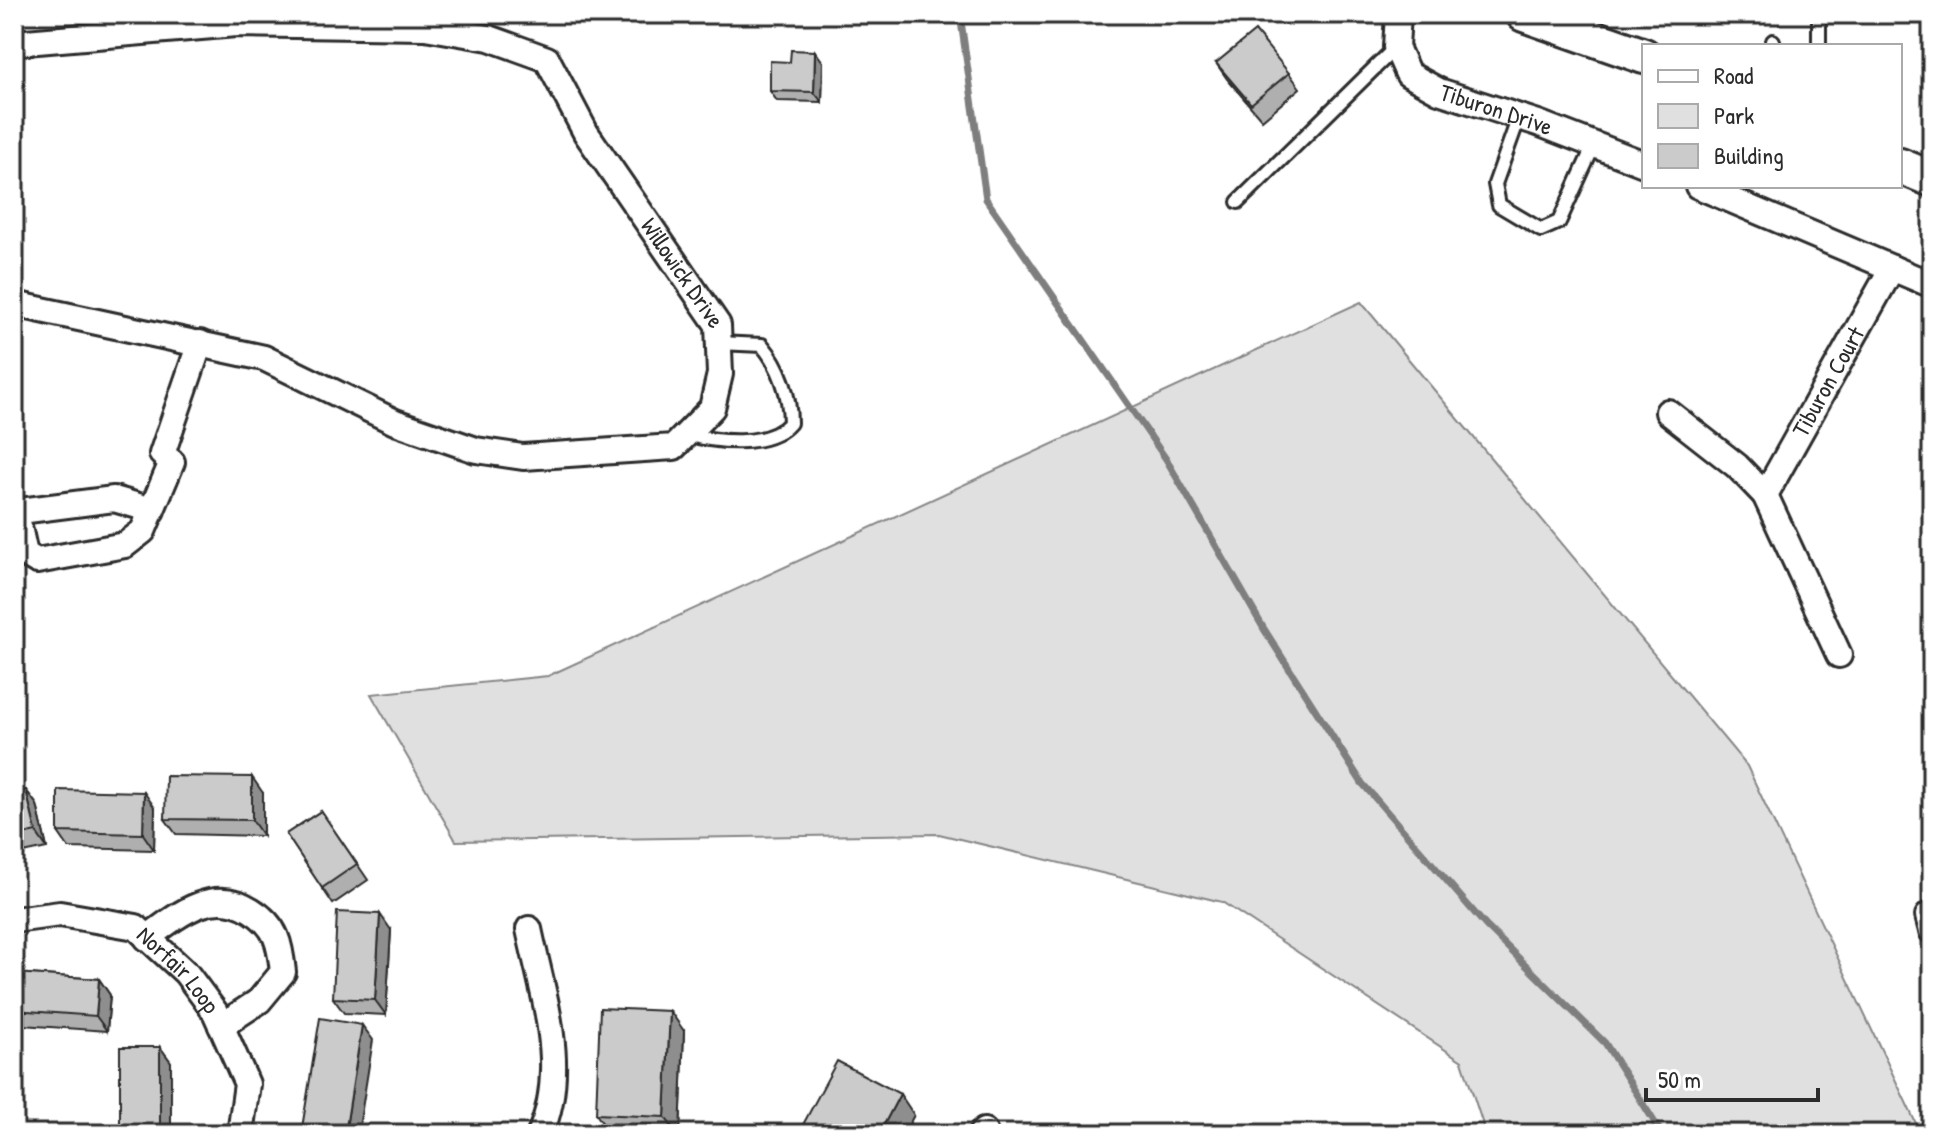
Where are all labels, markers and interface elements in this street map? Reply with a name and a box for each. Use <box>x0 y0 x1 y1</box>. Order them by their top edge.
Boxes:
legend <box>1642 44 1902 188</box>
text: Road <box>1714 59 1753 91</box>
street label: Tiburon Drive <box>1436 75 1558 142</box>
text: Park <box>1714 99 1754 131</box>
text: Building <box>1714 139 1784 171</box>
street label: Willowick Drive <box>634 211 732 334</box>
street label: Tiburon Court <box>1784 320 1871 442</box>
street label: Norfair Loop <box>130 919 228 1020</box>
scale bar <box>1646 1052 1818 1102</box>
text: 50 m <box>1658 1063 1701 1095</box>

